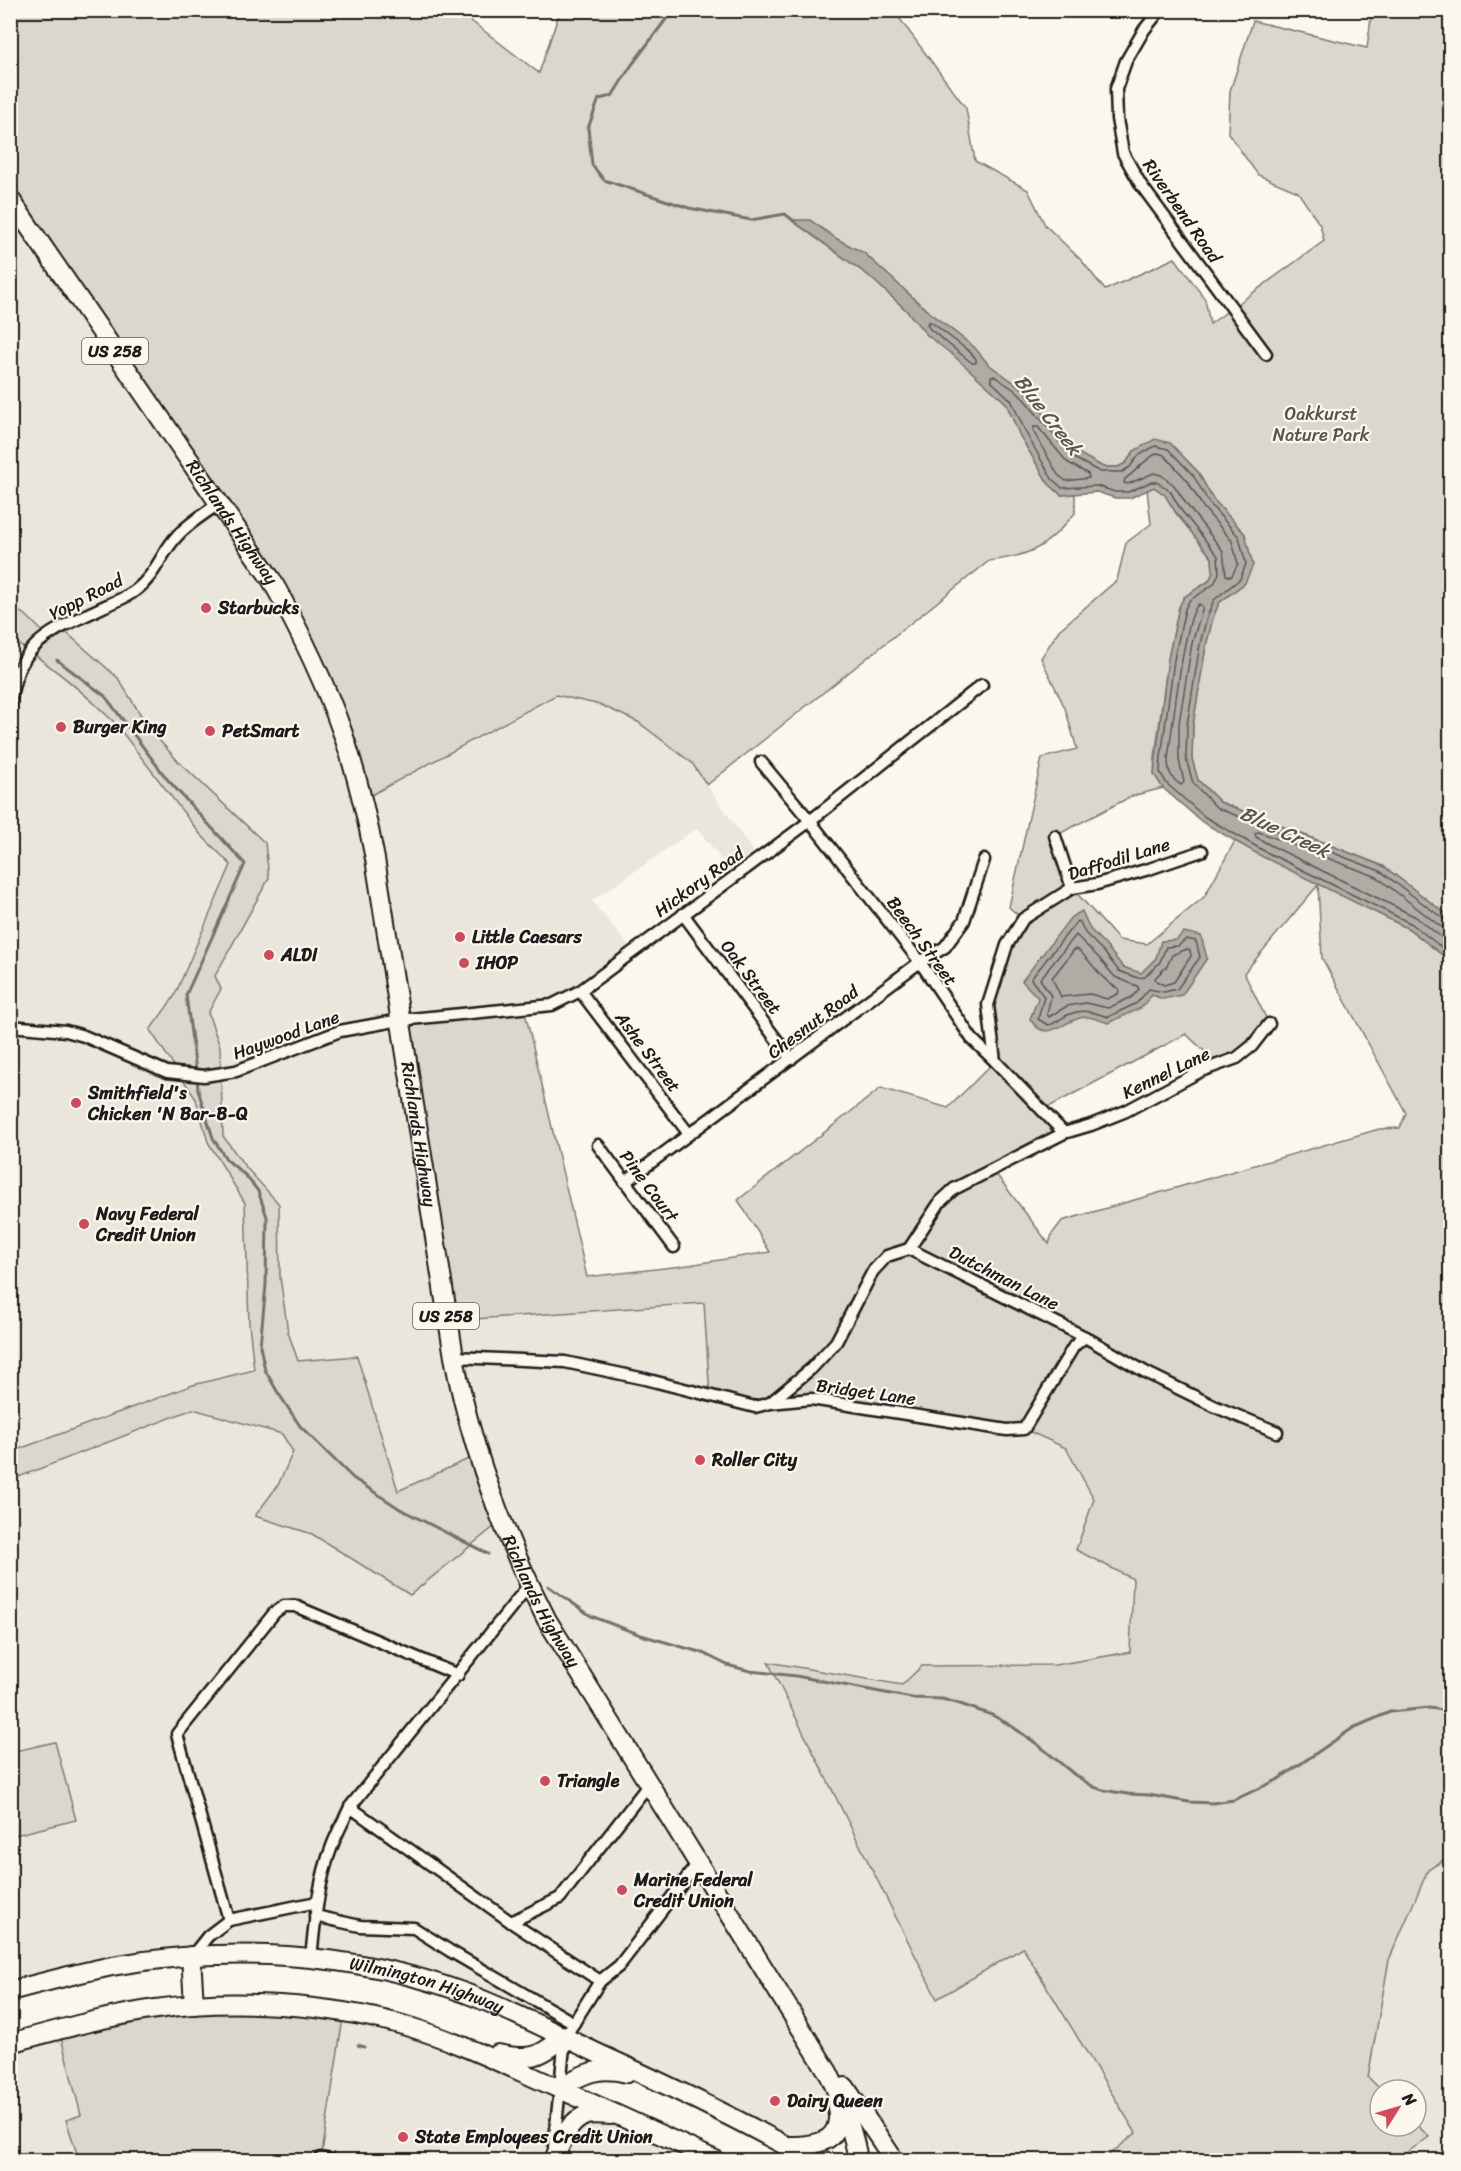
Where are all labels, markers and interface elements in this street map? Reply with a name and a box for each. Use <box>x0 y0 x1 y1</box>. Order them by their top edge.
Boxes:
street label: Riverbend Road <box>1134 152 1231 271</box>
road number: US 258 <box>82 338 148 364</box>
water label: Blue Creek <box>1005 366 1092 465</box>
park label: Oakkurst Nature Park <box>1273 398 1370 451</box>
street label: Richlands Highway <box>177 453 287 592</box>
street label: Yopp Road <box>43 564 130 629</box>
place label: Starbucks <box>217 592 299 624</box>
marker: Starbucks <box>199 601 213 615</box>
place label: Burger King <box>73 711 167 743</box>
place label: PetSmart <box>222 715 300 747</box>
marker: Burger King <box>54 720 68 734</box>
marker: PetSmart <box>203 724 217 738</box>
water label: Blue Creek <box>1234 796 1337 869</box>
street label: Daffodil Lane <box>1064 828 1174 890</box>
street label: Hickory Road <box>647 837 752 926</box>
street label: Beech Street <box>878 889 966 993</box>
place label: Little Caesars <box>472 921 582 953</box>
marker: Little Caesars <box>453 930 467 944</box>
street label: Oak Street <box>712 933 790 1022</box>
place label: ALDI <box>280 939 318 971</box>
place label: IHOP <box>475 947 519 979</box>
marker: ALDI <box>262 948 276 962</box>
marker: IHOP <box>457 956 471 970</box>
street label: Chesnut Road <box>760 976 867 1067</box>
street label: Haywood Lane <box>228 1001 344 1069</box>
street label: Ashe Street <box>606 1004 689 1100</box>
street label: Kennel Lane <box>1116 1038 1216 1108</box>
street label: Richlands Highway <box>391 1059 446 1210</box>
place label: Smithfield's Chicken 'N Bar-B-Q <box>87 1077 248 1130</box>
marker: Smithfield's Chicken 'N Bar-B-Q <box>69 1096 83 1110</box>
street label: Pine Court <box>611 1143 687 1230</box>
place label: Navy Federal Credit Union <box>95 1198 200 1251</box>
marker: Navy Federal Credit Union <box>77 1217 91 1231</box>
street label: Dutchman Lane <box>943 1236 1065 1320</box>
road number: US 258 <box>413 1303 479 1329</box>
street label: Bridget Lane <box>814 1369 918 1415</box>
place label: Roller City <box>711 1444 798 1476</box>
marker: Roller City <box>693 1453 707 1467</box>
street label: Richlands Highway <box>493 1530 589 1675</box>
place label: Triangle <box>557 1765 620 1797</box>
marker: Triangle <box>538 1774 552 1788</box>
place label: Marine Federal Credit Union <box>633 1864 753 1917</box>
marker: Marine Federal Credit Union <box>615 1883 629 1897</box>
street label: Wilmington Highway <box>347 1947 510 2023</box>
north arrow <box>1368 2078 1428 2138</box>
place label: Dairy Queen <box>787 2085 883 2117</box>
text: N <box>1394 2085 1425 2113</box>
marker: Dairy Queen <box>768 2094 782 2108</box>
place label: State Employees Credit Union <box>414 2121 653 2153</box>
marker: State Employees Credit Union <box>396 2130 410 2144</box>

